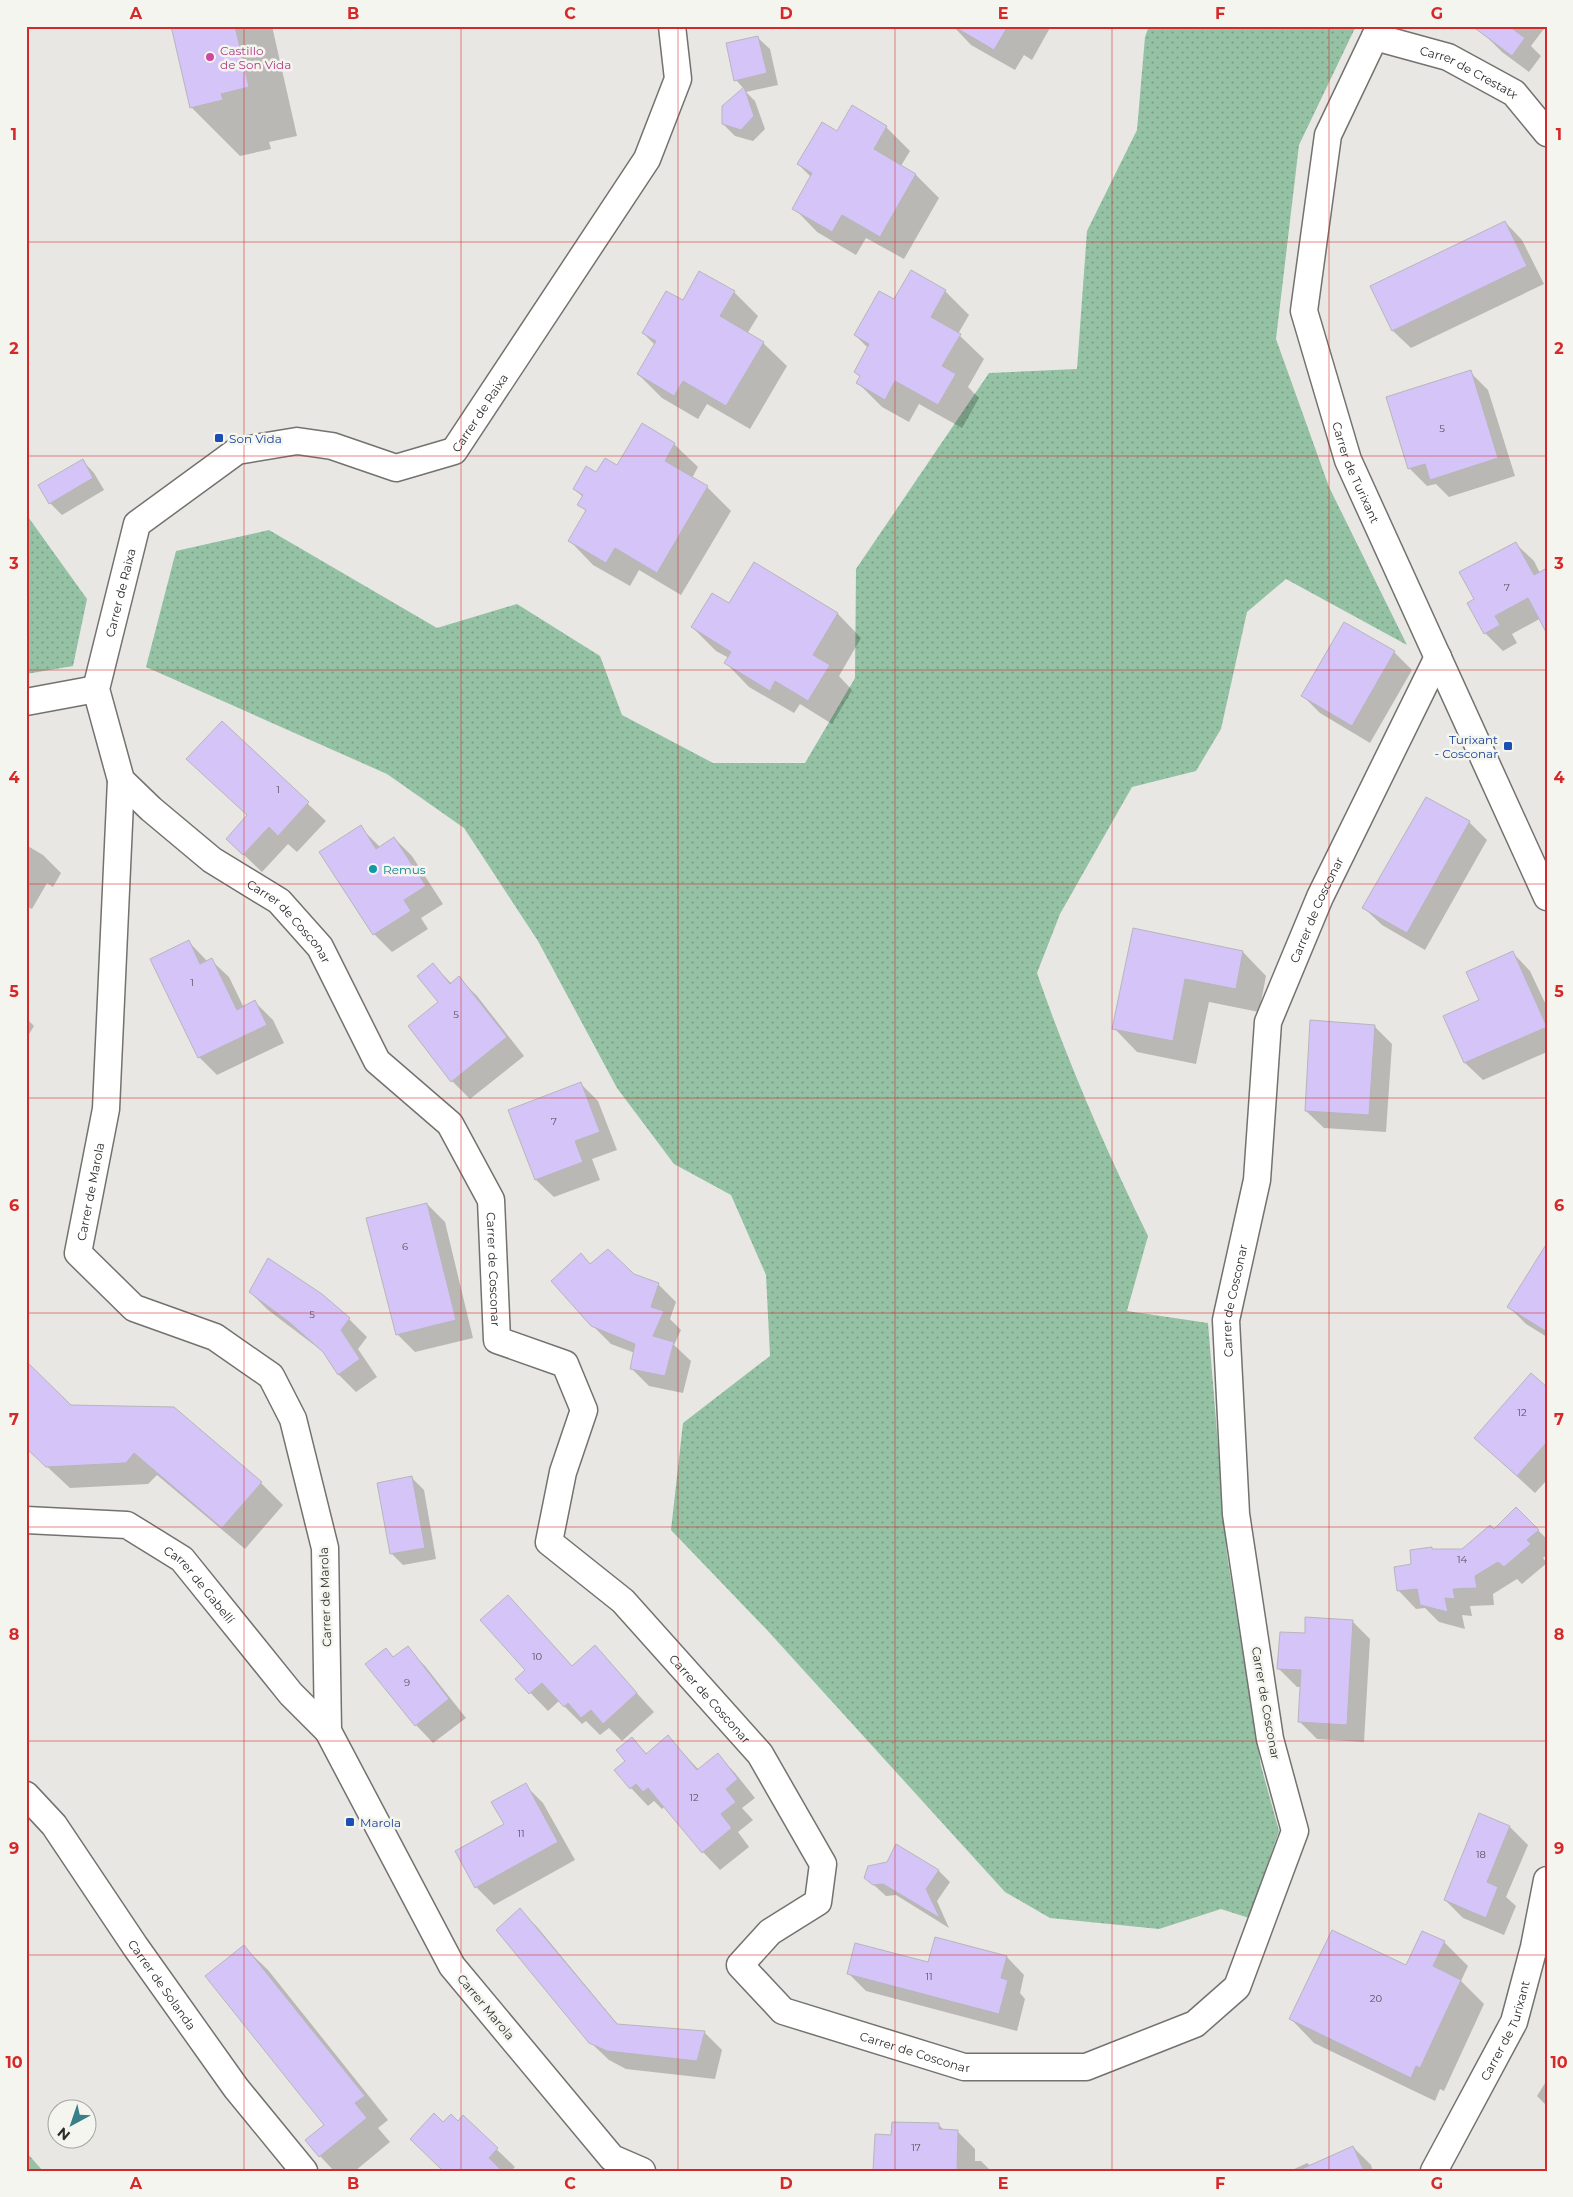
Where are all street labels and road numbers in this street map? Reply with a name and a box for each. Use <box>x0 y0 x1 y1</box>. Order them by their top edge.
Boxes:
street label: Carrer de Crestatx <box>1418 42 1523 101</box>
street label: Carrer de Raixa <box>448 370 511 455</box>
street label: Carrer de Turixant <box>1330 420 1383 525</box>
street label: Carrer de Raixa <box>102 547 138 639</box>
street label: Carrer de Cosconar <box>1286 854 1346 965</box>
street label: Carrer de Cosconar <box>244 876 334 966</box>
street label: Carrer de Marola <box>73 1141 107 1242</box>
street label: Carrer de Cosconar <box>484 1212 504 1327</box>
street label: Carrer de Cosconar <box>1219 1243 1250 1358</box>
street label: Carrer de Gabellí <box>161 1542 239 1627</box>
street label: Carrer de Marola <box>316 1547 334 1647</box>
street label: Carrer de Cosconar <box>1249 1645 1283 1761</box>
street label: Carrer de Cosconar <box>667 1651 754 1746</box>
street label: Carrer de Solanda <box>125 1937 200 2033</box>
street label: Carrer Marola <box>454 1971 518 2043</box>
street label: Carrer de Turixant <box>1477 1979 1532 2083</box>
street label: Carrer de Cosconar <box>858 2028 970 2075</box>

